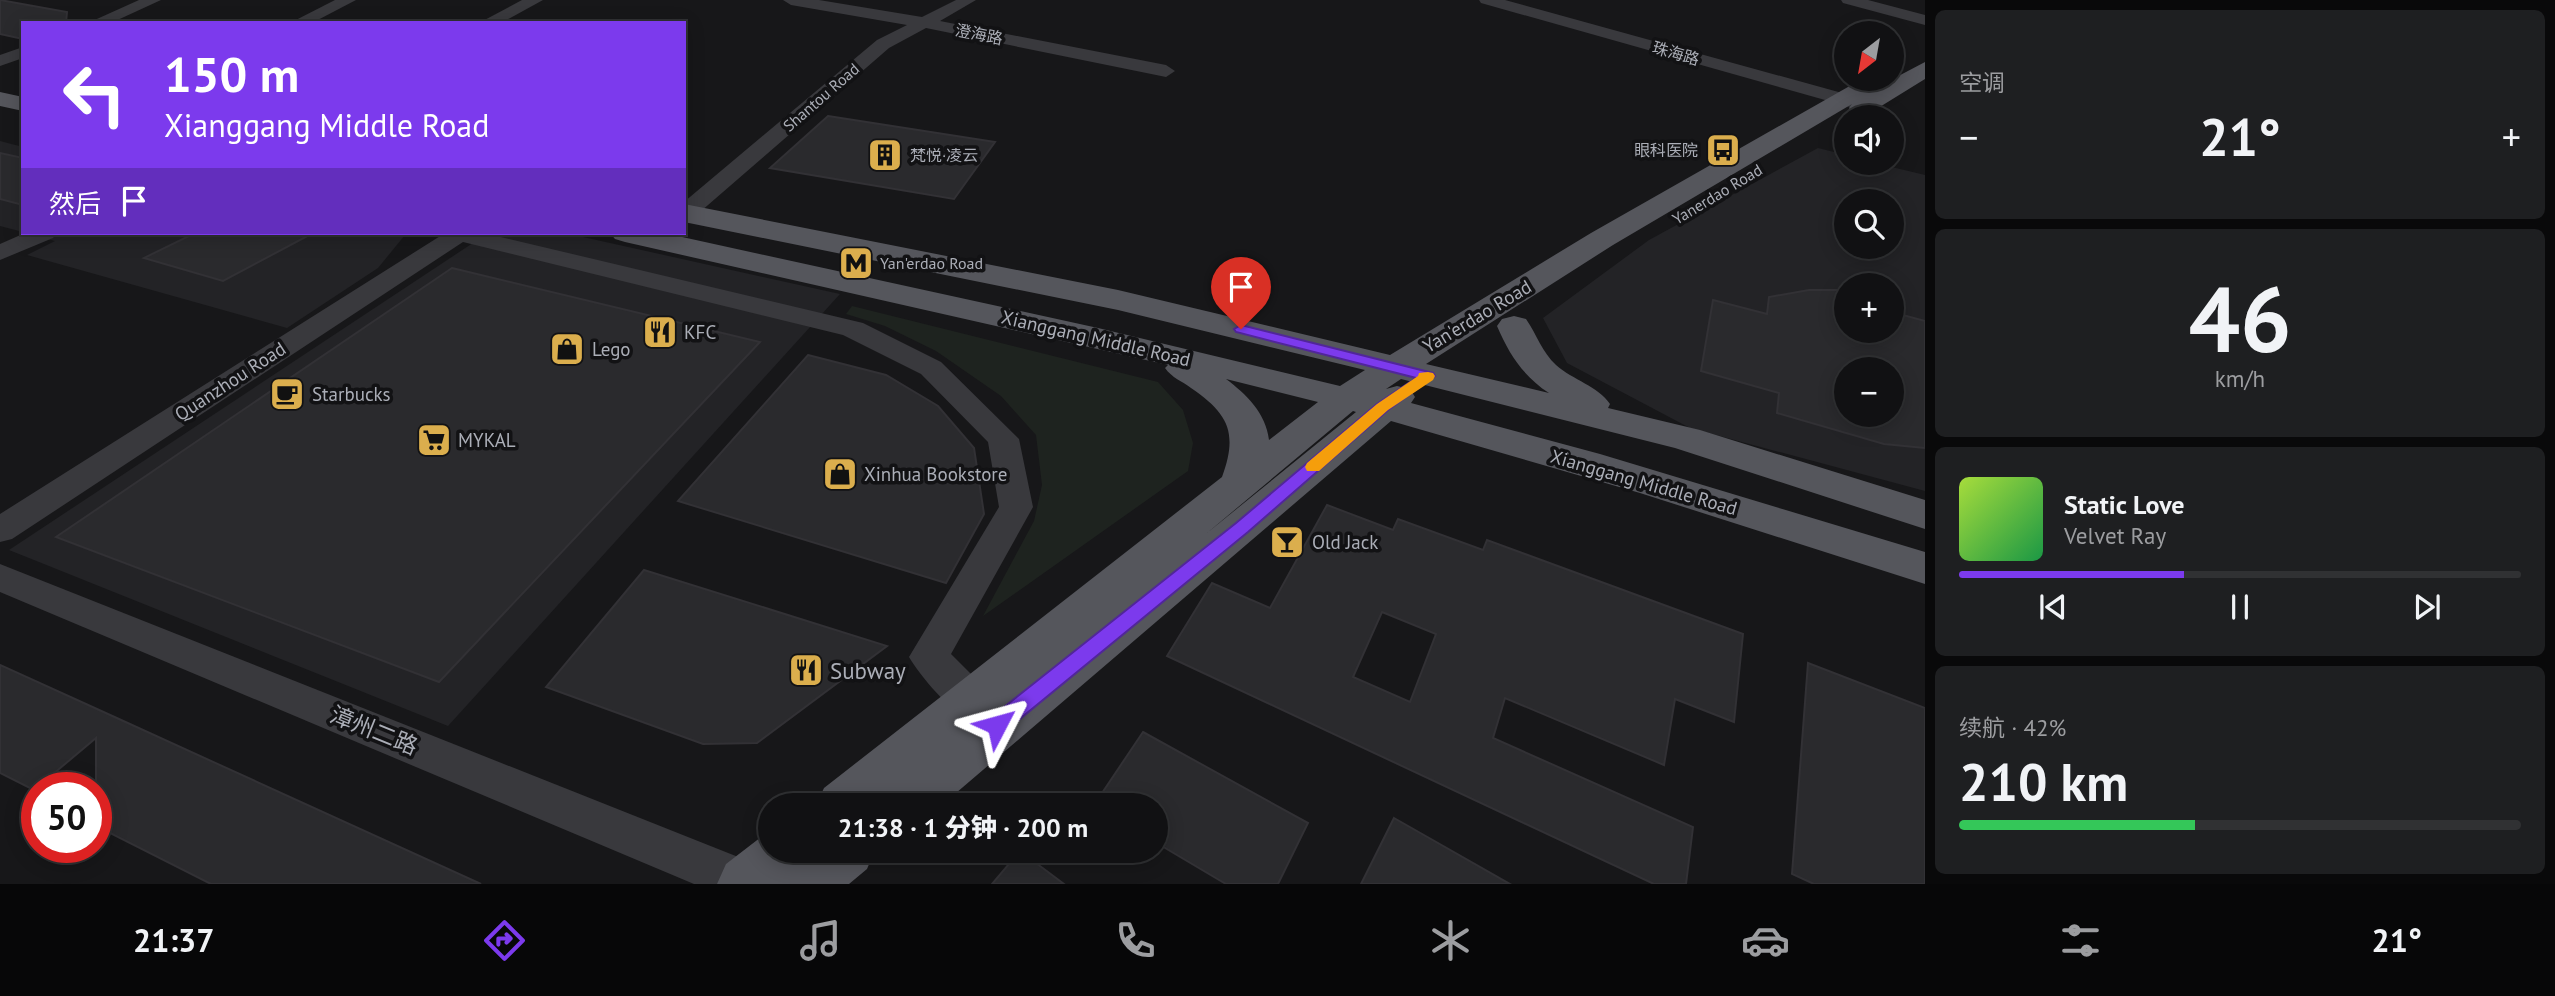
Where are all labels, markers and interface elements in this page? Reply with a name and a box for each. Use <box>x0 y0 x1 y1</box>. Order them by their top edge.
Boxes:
street label: 澄海路 <box>954 20 1004 48</box>
north arrow <box>1834 21 1904 91</box>
map controls <box>1834 21 1904 427</box>
street label: 珠海路 <box>1650 37 1702 69</box>
text: 150 m <box>164 42 299 106</box>
icon: left <box>49 49 140 140</box>
street label: Shantou Road <box>779 58 863 136</box>
text: 空调 <box>1959 68 2005 97</box>
text: 21° <box>2199 103 2281 170</box>
text: Xianggang Middle Road <box>164 104 489 146</box>
button: sound <box>1834 105 1904 175</box>
text: − <box>1959 112 1978 161</box>
text: + <box>2502 112 2521 161</box>
bus stop icon: 眼科医院 <box>1704 131 1742 169</box>
building icon: 梵悦·凌云 <box>866 136 904 174</box>
place label: 眼科医院 <box>1634 140 1698 160</box>
place label: 梵悦·凌云 <box>910 145 978 165</box>
street label: Yanerdao Road <box>1668 159 1766 229</box>
icon: arrive <box>115 182 153 220</box>
text: 然后 <box>49 187 101 220</box>
button: search <box>1834 189 1904 259</box>
metro station icon: Yan'erdao Road <box>837 244 875 282</box>
place label: Yan'erdao Road <box>880 253 983 273</box>
pin <box>1211 257 1271 329</box>
text: 46 <box>2188 259 2292 377</box>
icon: arrive <box>1222 268 1260 306</box>
button: + <box>1834 273 1904 343</box>
street label: Yan'erdao Road <box>1418 274 1536 358</box>
street label: Xianggang Middle Road <box>999 305 1193 371</box>
restaurant icon: KFC <box>641 313 679 351</box>
place label: KFC <box>684 320 716 344</box>
shop icon: Lego <box>548 330 586 368</box>
street label: Quanzhou Road <box>170 336 290 426</box>
place label: Lego <box>592 337 631 361</box>
button: − <box>1834 357 1904 427</box>
text: km/h <box>2215 364 2265 393</box>
cafe icon: Starbucks <box>268 375 306 413</box>
place label: Starbucks <box>312 382 391 406</box>
supermarket icon: MYKAL <box>415 421 453 459</box>
place label: MYKAL <box>458 428 516 452</box>
street label: Xianggang Middle Road <box>1548 444 1740 520</box>
shop icon: Xinhua Bookstore <box>821 455 859 493</box>
place label: Xinhua Bookstore <box>864 462 1007 486</box>
text: Static Love <box>2064 488 2185 521</box>
text: Velvet Ray <box>2064 521 2166 550</box>
bar icon: Old Jack <box>1268 523 1306 561</box>
place label: Old Jack <box>1312 530 1378 554</box>
icon: previous <box>2034 588 2072 626</box>
icon: pause <box>2221 588 2259 626</box>
icon: next <box>2408 588 2446 626</box>
restaurant icon: Subway <box>787 651 825 689</box>
place label: Subway <box>830 656 906 685</box>
position arrow <box>960 688 1034 762</box>
street label: 漳州二路 <box>326 699 422 761</box>
text: 续航 · 42% <box>1959 713 2066 742</box>
text: 210 km <box>1959 748 2128 815</box>
speed limit sign: 50 <box>21 772 112 863</box>
text: 21:38 · 1 分钟 · 200 m <box>838 811 1088 844</box>
icon: directions <box>480 916 529 965</box>
icon: music <box>796 916 845 965</box>
icon: phone <box>1111 916 1160 965</box>
icon: climate <box>1426 916 1475 965</box>
icon: car <box>1741 916 1790 965</box>
icon: filters <box>2056 916 2105 965</box>
text: 21:37 <box>133 919 214 961</box>
text: 21° <box>2372 919 2422 961</box>

